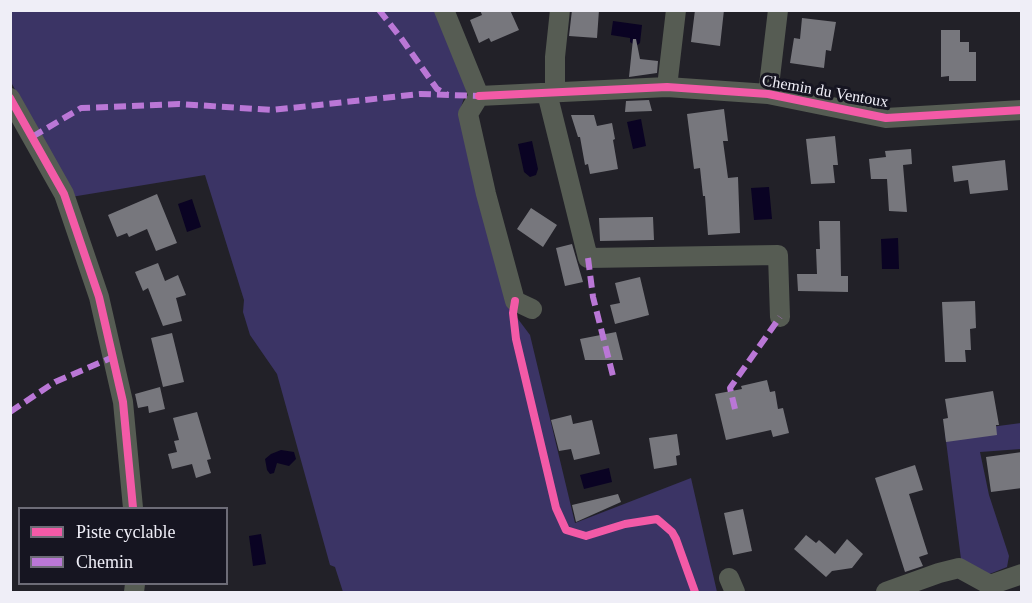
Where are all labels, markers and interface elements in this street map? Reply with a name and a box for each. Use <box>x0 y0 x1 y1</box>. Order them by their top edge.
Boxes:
street label: Chemin du Ventoux <box>760 71 890 113</box>
legend <box>18 507 228 585</box>
text: Piste cyclable <box>76 522 175 542</box>
text: Chemin <box>76 552 133 572</box>

